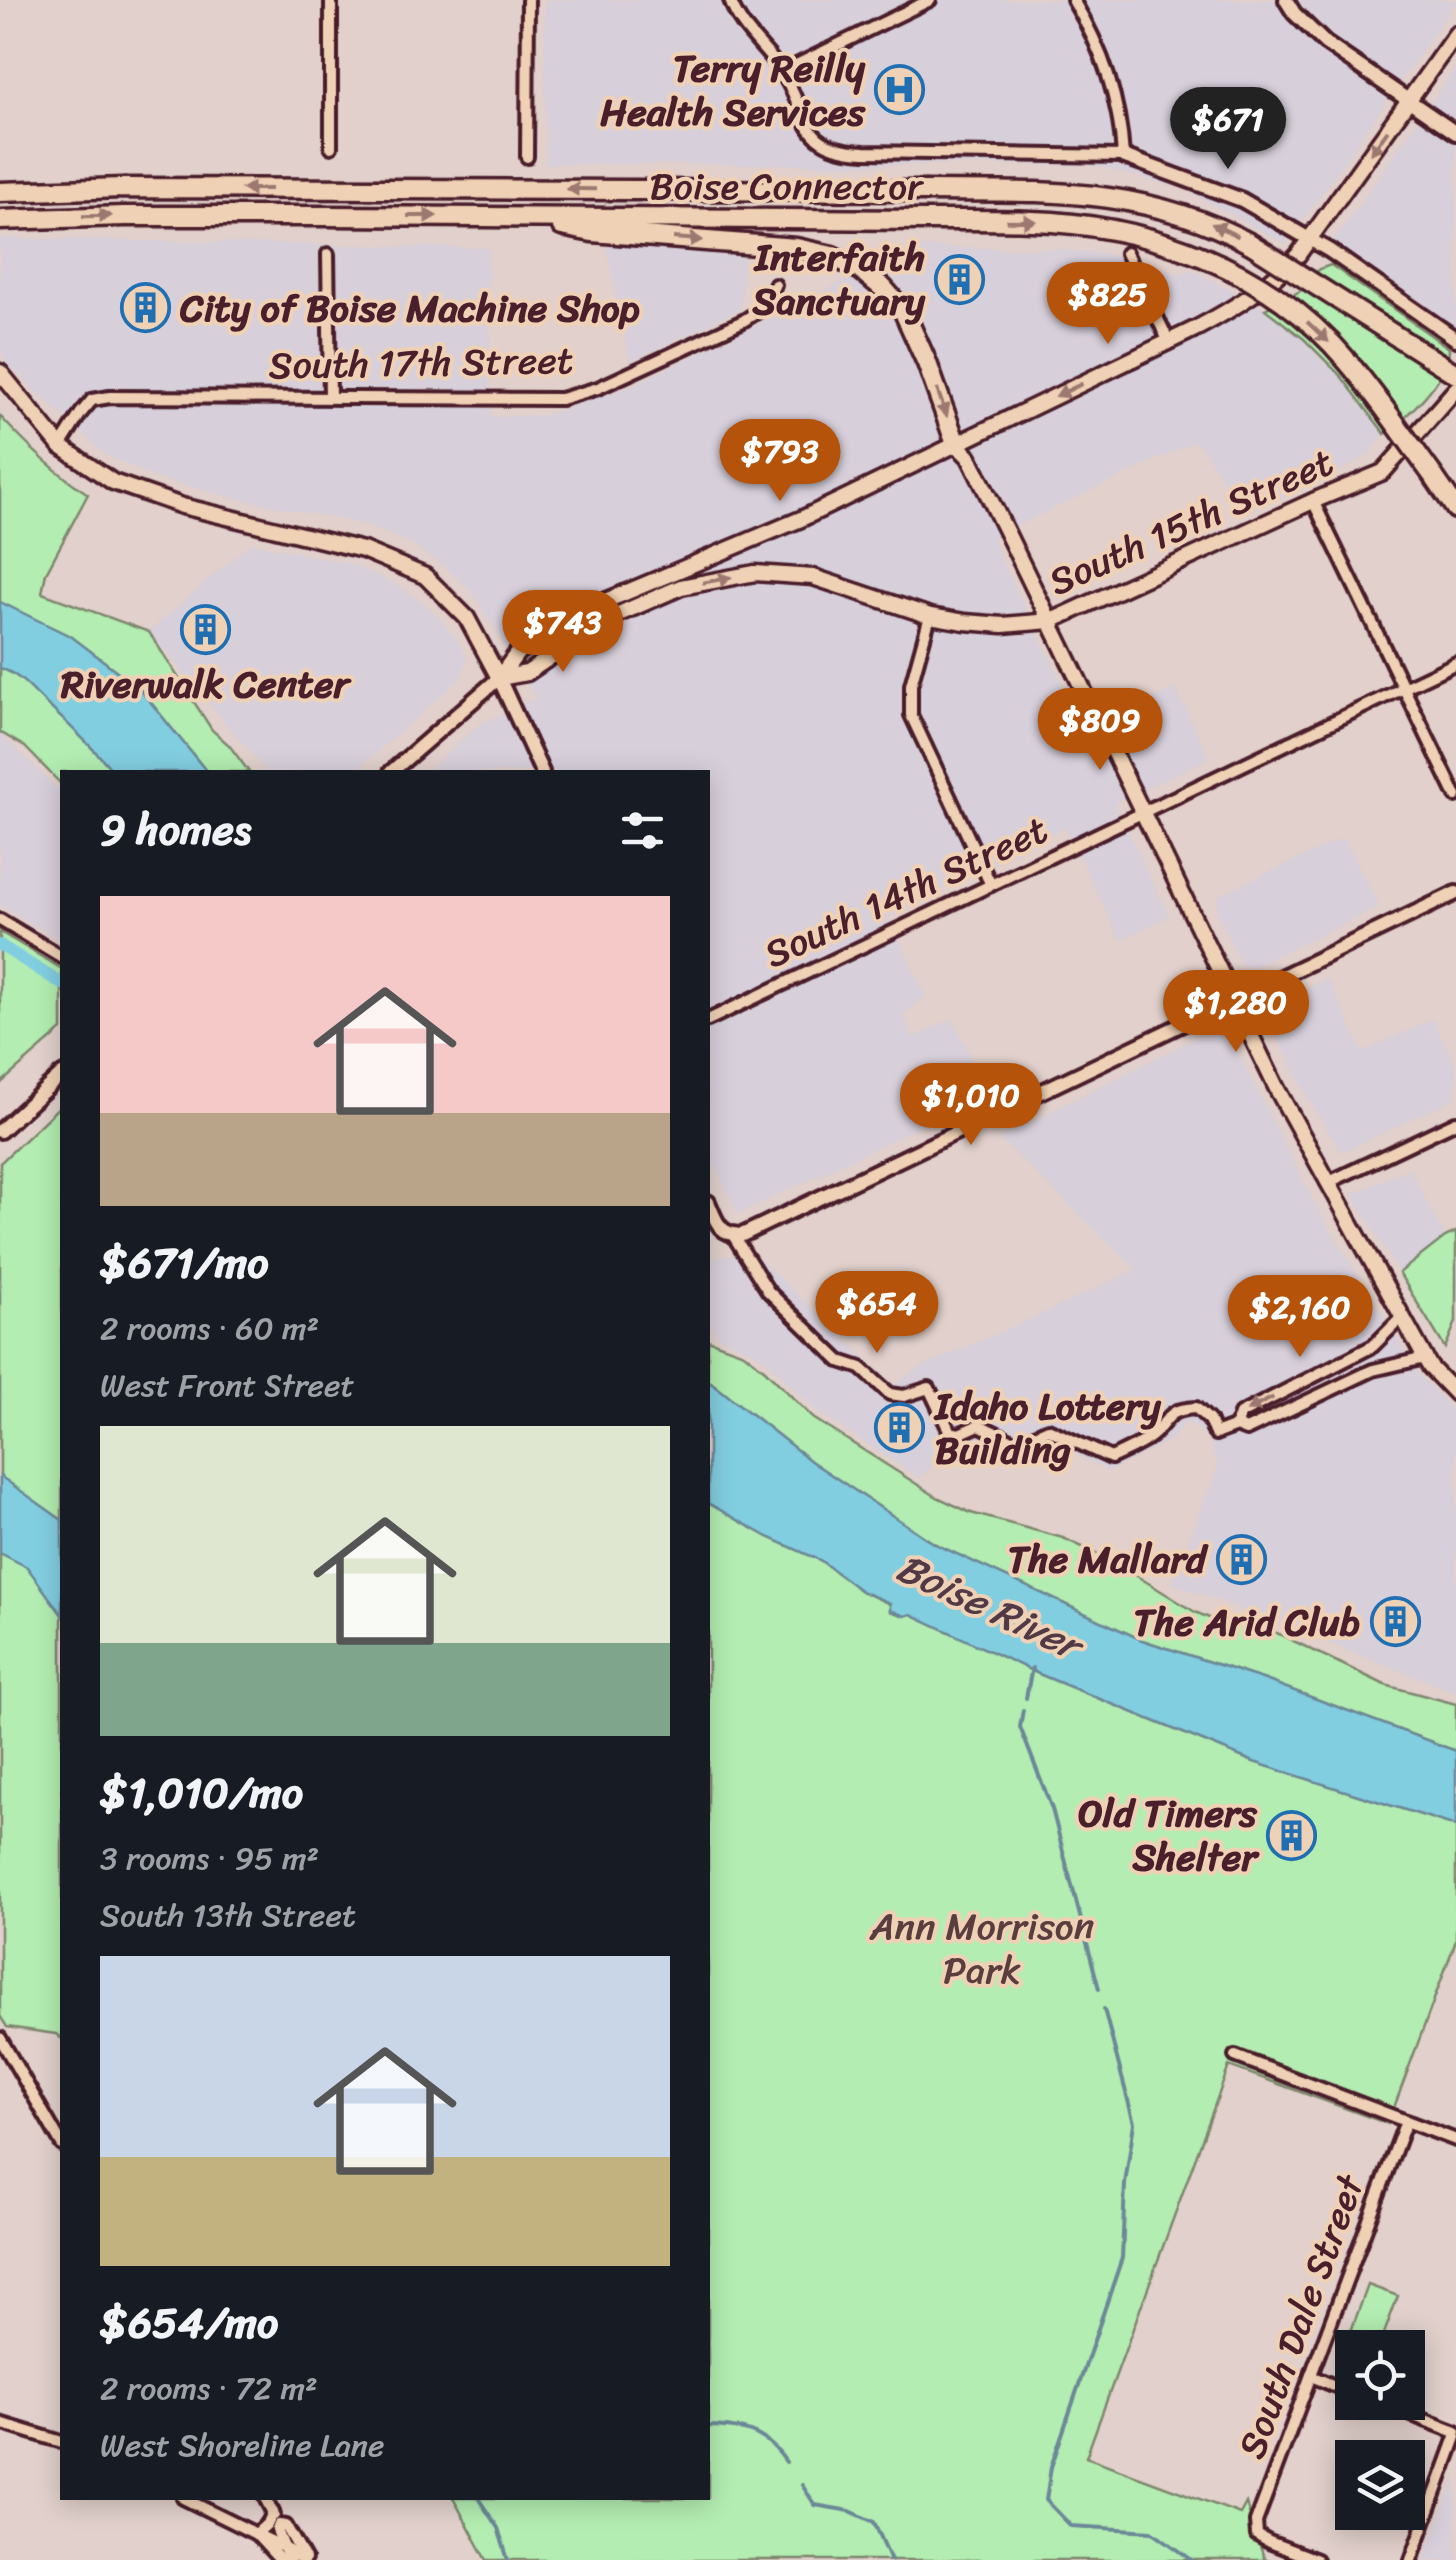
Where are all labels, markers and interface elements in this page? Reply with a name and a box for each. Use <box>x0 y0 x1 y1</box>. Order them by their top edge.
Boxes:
place label: Terry Reilly Health Services <box>600 35 867 146</box>
hospital icon: Terry Reilly Health Services <box>874 64 926 116</box>
pin: $671 <box>1169 87 1287 172</box>
text: $671 <box>1192 91 1264 148</box>
one-way arrow <box>1370 129 1389 155</box>
street label: Boise Connector <box>649 153 925 220</box>
one-way arrow <box>240 181 272 197</box>
one-way arrow <box>565 181 597 197</box>
one-way arrow <box>82 208 114 224</box>
one-way arrow <box>407 209 439 225</box>
one-way arrow <box>1006 214 1038 230</box>
one-way arrow <box>1210 222 1239 239</box>
place label: Interfaith Sanctuary <box>752 224 926 335</box>
one-way arrow <box>673 232 705 248</box>
building icon: Interfaith Sanctuary <box>934 253 986 305</box>
pin: $825 <box>1049 262 1167 347</box>
text: $825 <box>1069 266 1147 323</box>
place label: City of Boise Machine Shop <box>179 275 640 342</box>
building icon: City of Boise Machine Shop <box>119 282 171 334</box>
one-way arrow <box>1306 320 1330 343</box>
street label: South 17th Street <box>268 327 574 399</box>
one-way arrow <box>1055 381 1084 398</box>
one-way arrow <box>935 389 950 419</box>
pin: $793 <box>721 419 839 504</box>
text: $793 <box>741 423 819 480</box>
street label: South 15th Street <box>1037 429 1345 615</box>
one-way arrow <box>702 572 733 587</box>
pin: $743 <box>504 590 622 675</box>
text: $743 <box>524 594 602 651</box>
building icon: Riverwalk Center <box>179 604 231 656</box>
place label: Riverwalk Center <box>60 651 352 718</box>
pin: $809 <box>1041 688 1159 773</box>
text: $809 <box>1060 692 1140 749</box>
text: 9 homes <box>100 793 251 867</box>
street label: South 14th Street <box>753 797 1059 987</box>
icon: filters <box>615 803 670 858</box>
icon: home <box>295 961 475 1141</box>
pin: $1,280 <box>1155 970 1317 1055</box>
text: $1,280 <box>1185 974 1287 1031</box>
pin: $1,010 <box>890 1063 1052 1148</box>
text: $1,010 <box>922 1067 1020 1124</box>
text: $671/mo <box>100 1226 269 1300</box>
pin: $654 <box>818 1271 936 1356</box>
text: $654 <box>837 1275 917 1332</box>
pin: $2,160 <box>1219 1275 1381 1360</box>
text: $2,160 <box>1250 1279 1350 1336</box>
text: 2 rooms · 60 m² <box>100 1300 319 1357</box>
text: West Front Street <box>100 1357 355 1414</box>
place label: Idaho Lottery Building <box>933 1373 1162 1484</box>
one-way arrow <box>1245 1395 1274 1412</box>
building icon: Idaho Lottery Building <box>874 1402 926 1454</box>
icon: home <box>295 1491 475 1671</box>
place label: The Mallard <box>1008 1526 1209 1593</box>
water label: Boise River <box>884 1533 1098 1682</box>
building icon: The Mallard <box>1215 1533 1267 1585</box>
place label: The Arid Club <box>1133 1589 1360 1656</box>
building icon: The Arid Club <box>1369 1596 1421 1648</box>
text: $1,010/mo <box>100 1756 303 1830</box>
place label: Old Timers Shelter <box>1078 1780 1260 1891</box>
building icon: Old Timers Shelter <box>1266 1809 1318 1861</box>
text: 3 rooms · 95 m² <box>100 1830 319 1887</box>
text: South 13th Street <box>100 1887 356 1944</box>
park label: Ann Morrison Park <box>869 1893 1094 2004</box>
icon: home <box>295 2021 475 2201</box>
street label: South Dale Street <box>1219 2164 1384 2468</box>
text: $654/mo <box>100 2286 278 2360</box>
map controls <box>1335 2330 1425 2530</box>
button: locate <box>1335 2330 1425 2420</box>
text: 2 rooms · 72 m² <box>100 2360 318 2417</box>
text: West Shoreline Lane <box>100 2417 384 2474</box>
button: layers <box>1335 2440 1425 2530</box>

